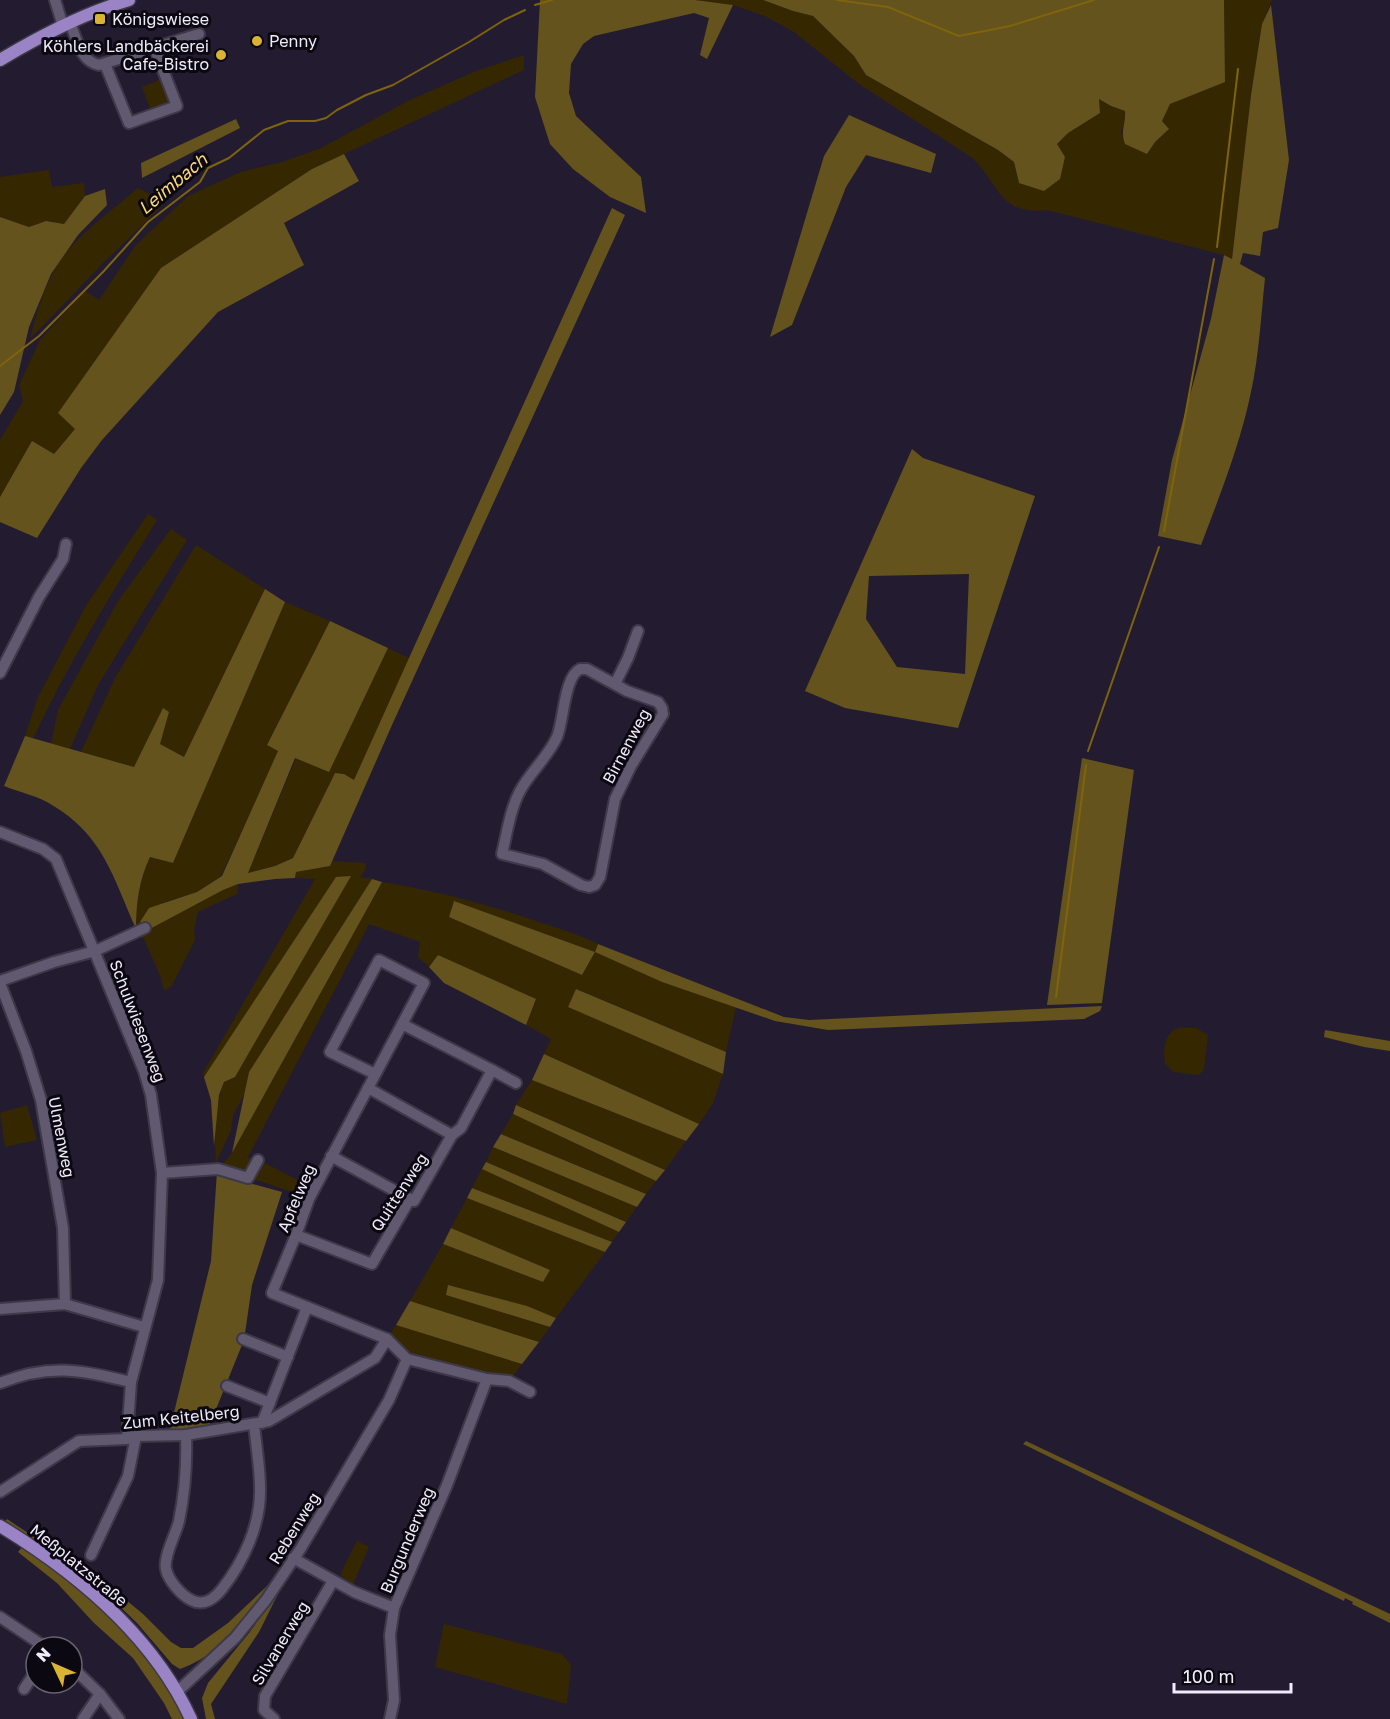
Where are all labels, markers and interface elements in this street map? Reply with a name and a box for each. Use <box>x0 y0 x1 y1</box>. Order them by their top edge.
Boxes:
place label: Königswiese <box>112 9 209 29</box>
marker: Königswiese <box>93 12 107 26</box>
place label: Penny <box>269 31 317 51</box>
marker: Penny <box>250 34 264 48</box>
place label: Köhlers Landbäckerei Cafe-Bistro <box>43 36 209 74</box>
marker: Köhlers Landbäckerei Cafe-Bistro <box>214 48 228 62</box>
water label: Leimbach <box>133 147 212 218</box>
street label: Birnenweg <box>598 705 654 787</box>
street label: Schulwiesenweg <box>105 957 171 1085</box>
street label: Ulmenweg <box>44 1095 80 1179</box>
street label: Quittenweg <box>366 1149 432 1235</box>
street label: Apfelweg <box>273 1161 319 1235</box>
street label: Zum Keitelberg <box>122 1401 240 1433</box>
street label: Burgunderweg <box>376 1484 438 1596</box>
street label: Rebenweg <box>264 1488 324 1568</box>
street label: Meßplatzstraße <box>26 1520 132 1610</box>
street label: Silvanerweg <box>247 1597 313 1689</box>
north arrow <box>24 1635 84 1695</box>
text: N <box>32 1643 55 1666</box>
scale bar <box>1174 1656 1291 1694</box>
text: 100 m <box>1183 1665 1234 1687</box>

